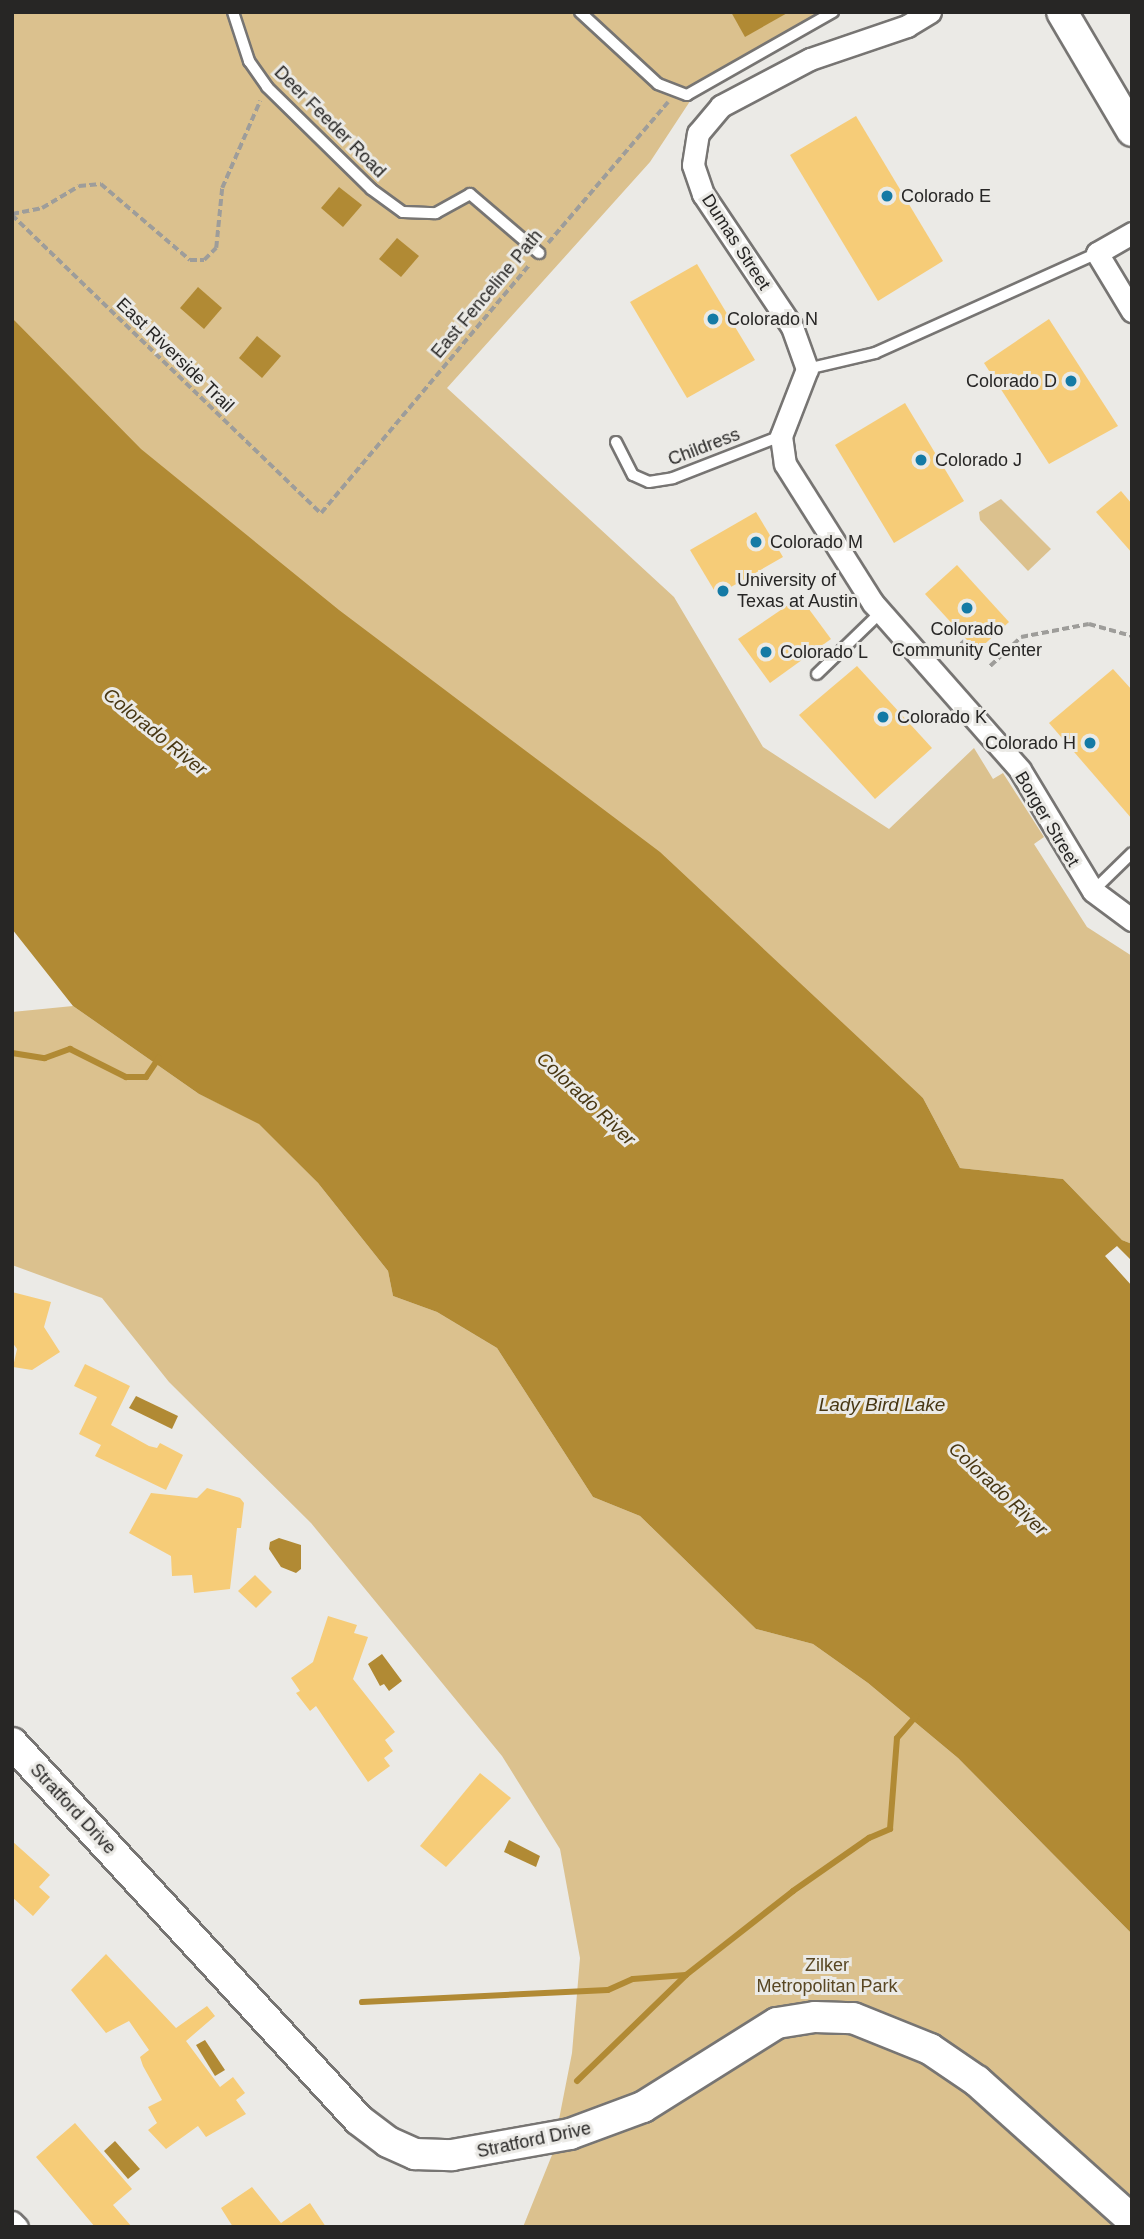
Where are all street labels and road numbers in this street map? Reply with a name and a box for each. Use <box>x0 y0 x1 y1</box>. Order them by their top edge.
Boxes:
street label: Deer Feeder Road <box>270 62 390 182</box>
street label: Dumas Street <box>697 190 775 294</box>
street label: East Fenceline Path <box>427 225 547 363</box>
street label: East Riverside Trail <box>112 293 238 417</box>
street label: Childress <box>665 423 743 471</box>
street label: Borger Street <box>1010 768 1084 870</box>
street label: Stratford Drive <box>26 1759 120 1859</box>
street label: Stratford Drive <box>475 2117 593 2163</box>

